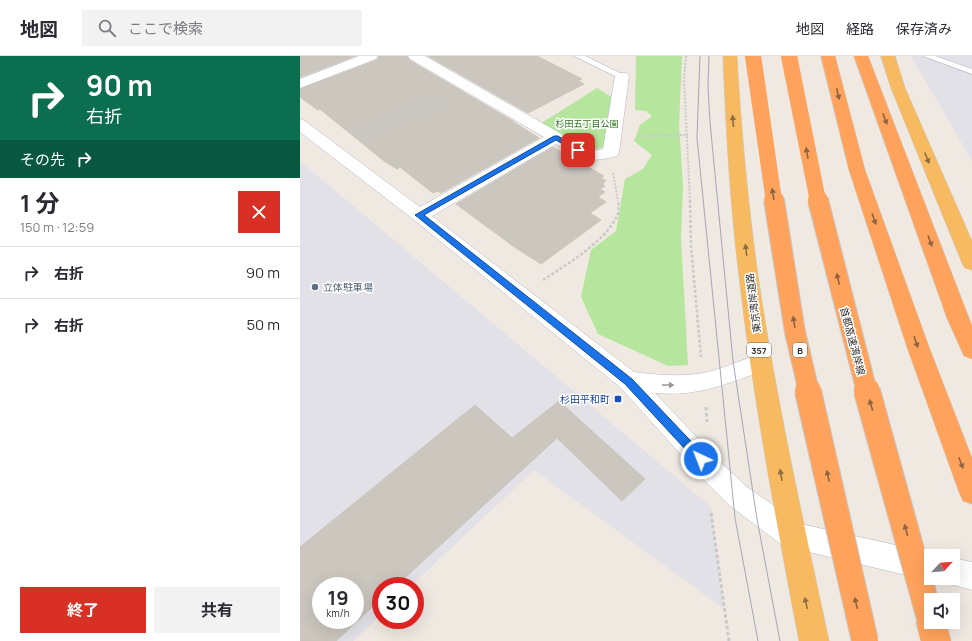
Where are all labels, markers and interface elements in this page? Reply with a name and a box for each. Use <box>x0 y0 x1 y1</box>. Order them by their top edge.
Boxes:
search box <box>82 10 362 46</box>
text: 地図 <box>20 16 58 42</box>
icon: search <box>96 17 118 39</box>
text: ここで検索 <box>128 18 203 39</box>
text: 地図 <box>796 19 824 38</box>
text: 経路 <box>846 19 874 38</box>
text: 保存済み <box>896 19 952 38</box>
text: 90 m <box>86 66 153 104</box>
icon: right <box>20 72 72 124</box>
one-way arrow <box>835 88 841 100</box>
text: 右折 <box>86 104 122 128</box>
one-way arrow <box>882 113 888 125</box>
one-way arrow <box>730 115 737 127</box>
park label: 杉田五丁目公園 <box>555 117 619 130</box>
pin <box>561 133 595 167</box>
icon: arrive <box>567 139 589 161</box>
one-way arrow <box>804 147 810 159</box>
icon: right <box>73 148 95 170</box>
text: その先 <box>20 149 65 170</box>
one-way arrow <box>924 152 930 163</box>
text: 1 分 <box>20 186 59 219</box>
one-way arrow <box>770 188 776 200</box>
button: close <box>238 191 280 233</box>
one-way arrow <box>871 213 877 225</box>
text: 150 m · 12:59 <box>20 218 94 236</box>
one-way arrow <box>927 235 933 247</box>
one-way arrow <box>743 244 749 256</box>
icon: right <box>20 262 42 284</box>
text: 90 m <box>246 262 280 283</box>
text: 右折 <box>54 263 84 284</box>
street label: 東京湾岸道路 <box>742 272 764 334</box>
one-way arrow <box>834 273 840 286</box>
place label: 立体駐車場 <box>323 280 373 294</box>
marker: 立体駐車場 <box>310 282 320 292</box>
street label: 首都高速湾岸線 <box>837 305 869 377</box>
icon: right <box>20 314 42 336</box>
text: 50 m <box>246 314 280 335</box>
text: 右折 <box>54 315 84 336</box>
one-way arrow <box>791 316 797 328</box>
one-way arrow <box>913 336 919 348</box>
road number: 357 <box>747 343 771 357</box>
road number: B <box>793 343 807 357</box>
one-way arrow <box>662 382 675 388</box>
place label: 杉田平和町 <box>560 392 610 406</box>
marker: 杉田平和町 <box>613 394 623 404</box>
one-way arrow <box>868 399 874 411</box>
position arrow <box>680 438 722 480</box>
one-way arrow <box>959 458 965 470</box>
one-way arrow <box>777 469 783 481</box>
one-way arrow <box>824 470 830 482</box>
one-way arrow <box>902 524 908 537</box>
north arrow <box>924 549 960 585</box>
map controls <box>924 549 960 629</box>
speed limit sign: 30 <box>372 577 424 629</box>
text: 19 <box>327 584 349 611</box>
button: 終了 <box>20 587 146 633</box>
button: 共有 <box>154 587 280 633</box>
button: sound <box>924 593 960 629</box>
one-way arrow <box>802 597 808 609</box>
one-way arrow <box>852 597 858 609</box>
text: km/h <box>326 606 350 620</box>

